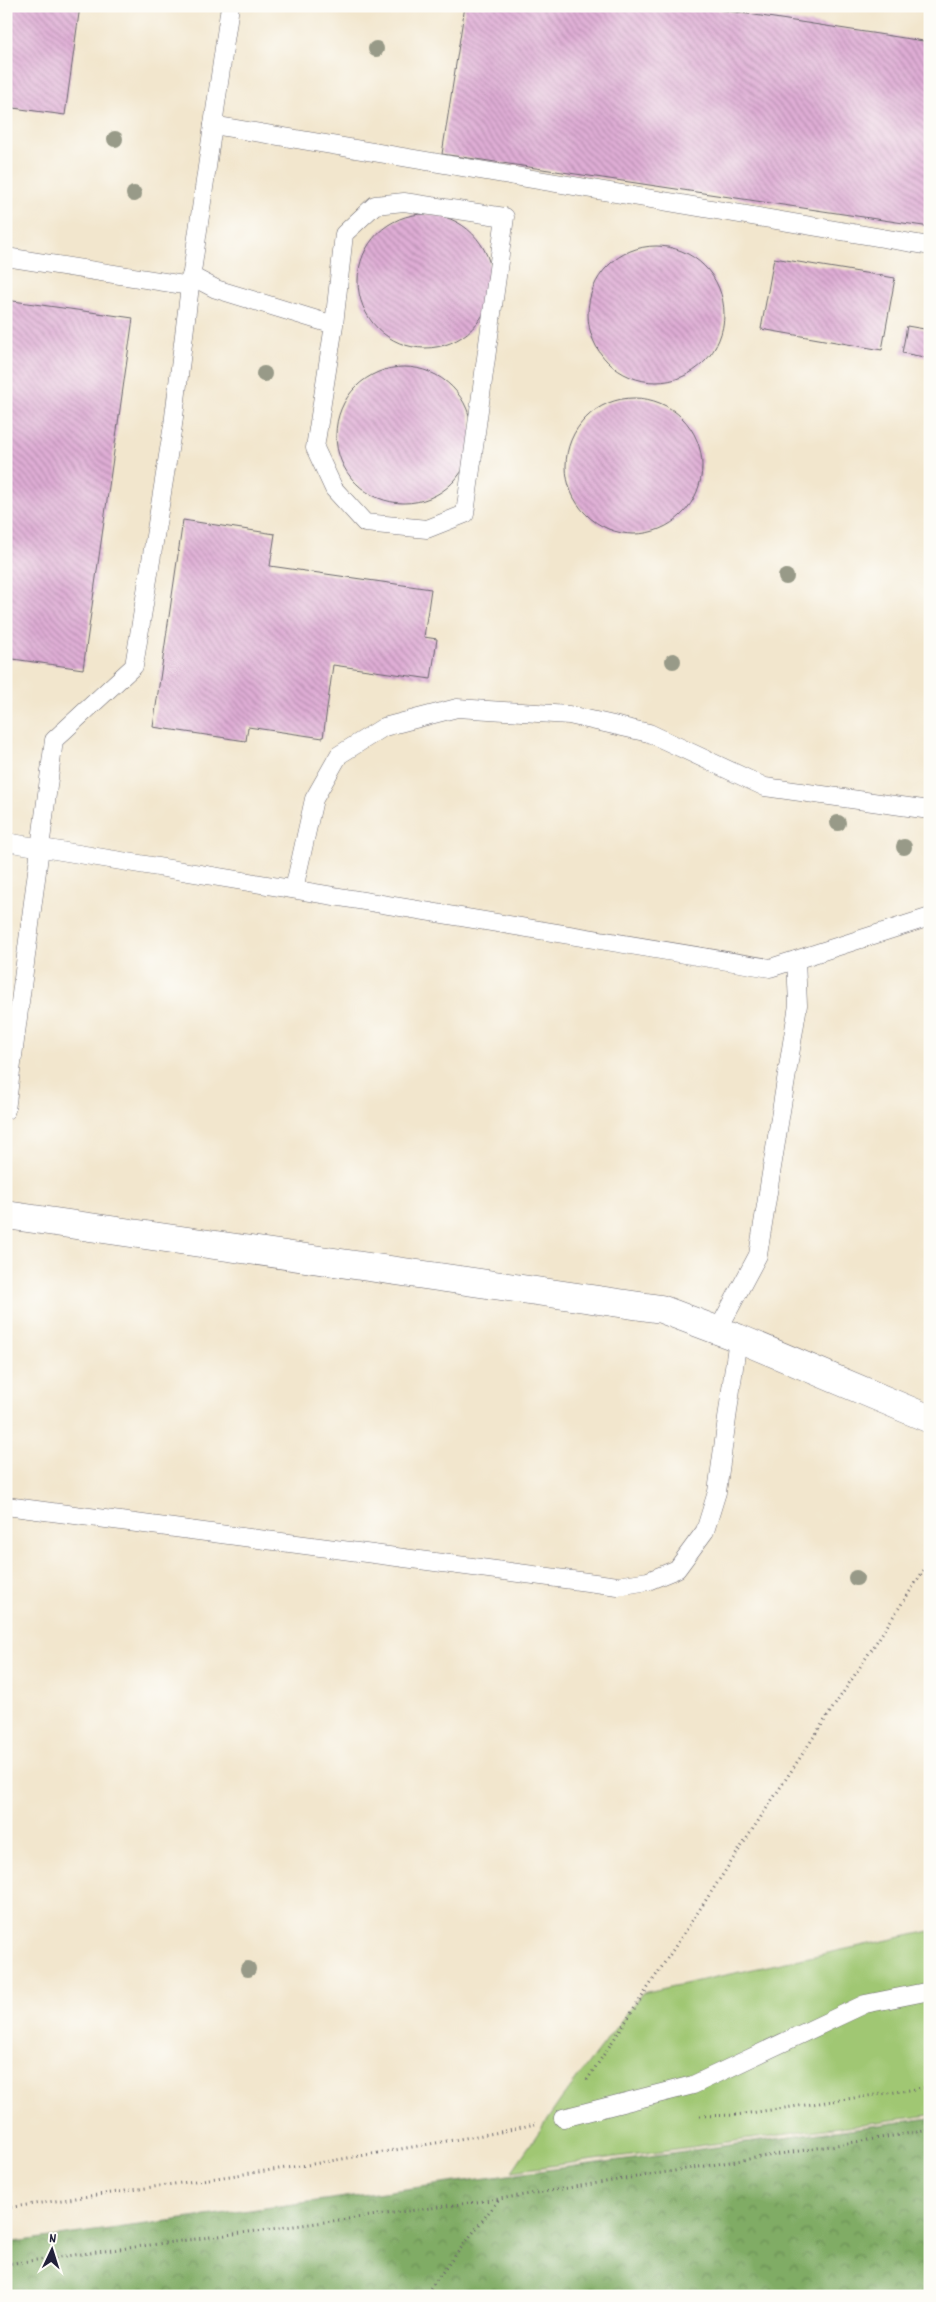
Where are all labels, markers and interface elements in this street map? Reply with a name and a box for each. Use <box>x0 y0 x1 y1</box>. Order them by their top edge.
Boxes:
north arrow <box>28 2224 78 2274</box>
text: N <box>49 2229 57 2249</box>

